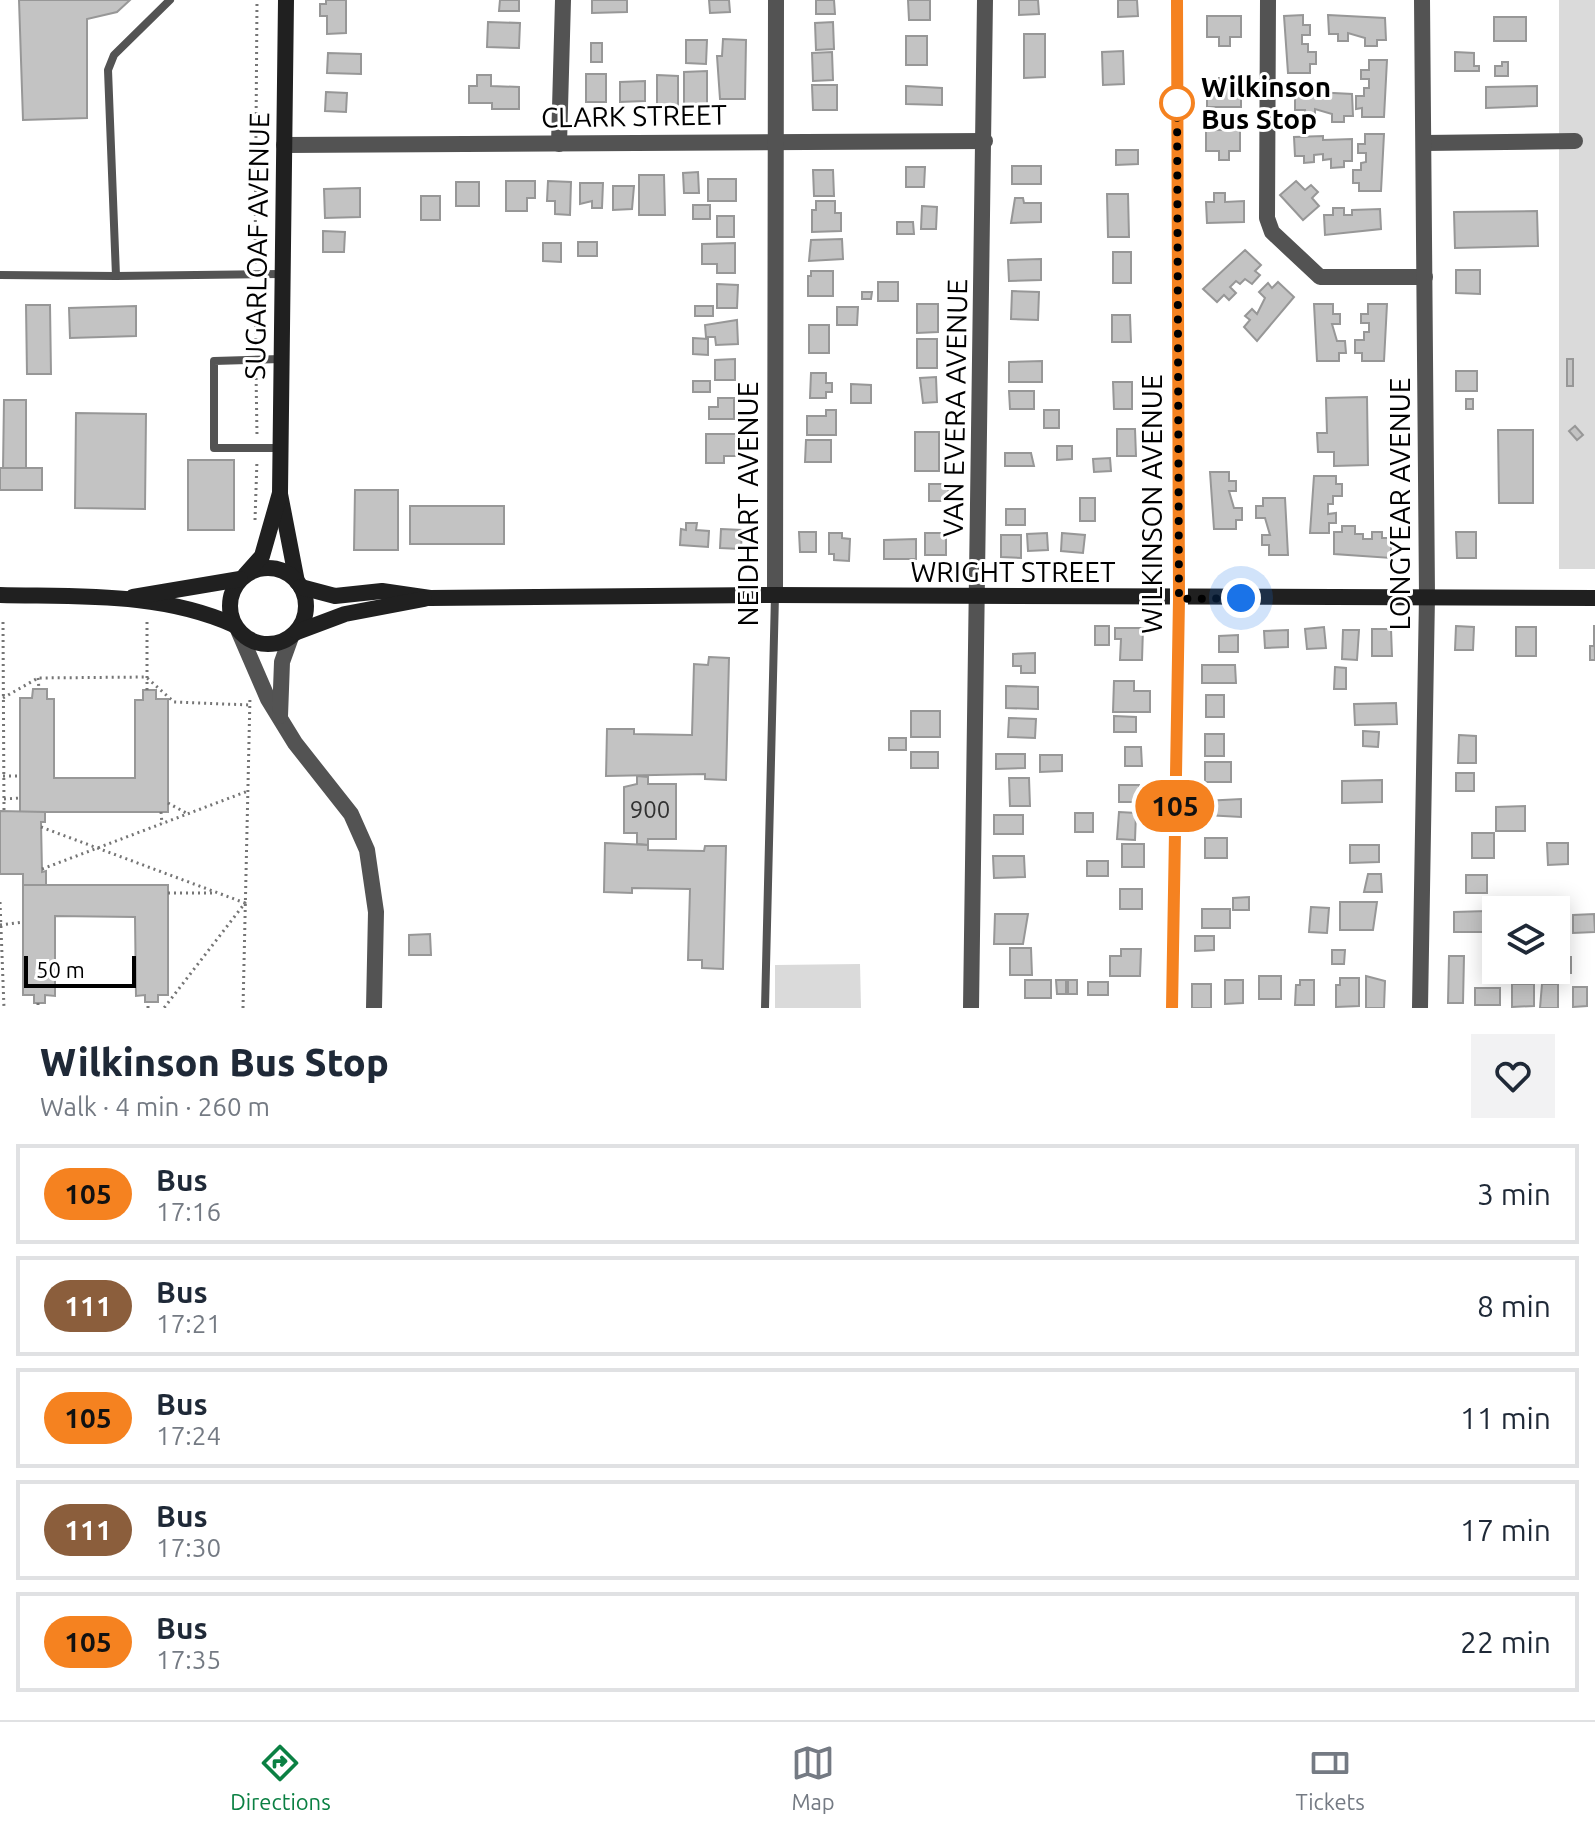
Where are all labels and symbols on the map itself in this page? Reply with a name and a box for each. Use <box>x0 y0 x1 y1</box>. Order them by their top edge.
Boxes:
place label: Wilkinson Bus Stop <box>1201 71 1331 134</box>
marker: Wilkinson Bus Stop <box>1160 86 1194 120</box>
street label: CLARK STREET <box>541 98 728 133</box>
street label: SUGARLOAF AVENUE <box>239 112 274 380</box>
street label: VAN EVERA AVENUE <box>937 279 972 537</box>
street label: WILKINSON AVENUE <box>1136 374 1167 634</box>
street label: LONGYEAR AVENUE <box>1384 377 1415 631</box>
street label: NEIDHART AVENUE <box>732 382 763 626</box>
street label: WRIGHT STREET <box>910 556 1116 587</box>
your location <box>1221 578 1261 618</box>
line badge: 105 <box>1129 780 1221 832</box>
house number: 900 <box>630 796 670 823</box>
scale bar <box>24 952 136 988</box>

